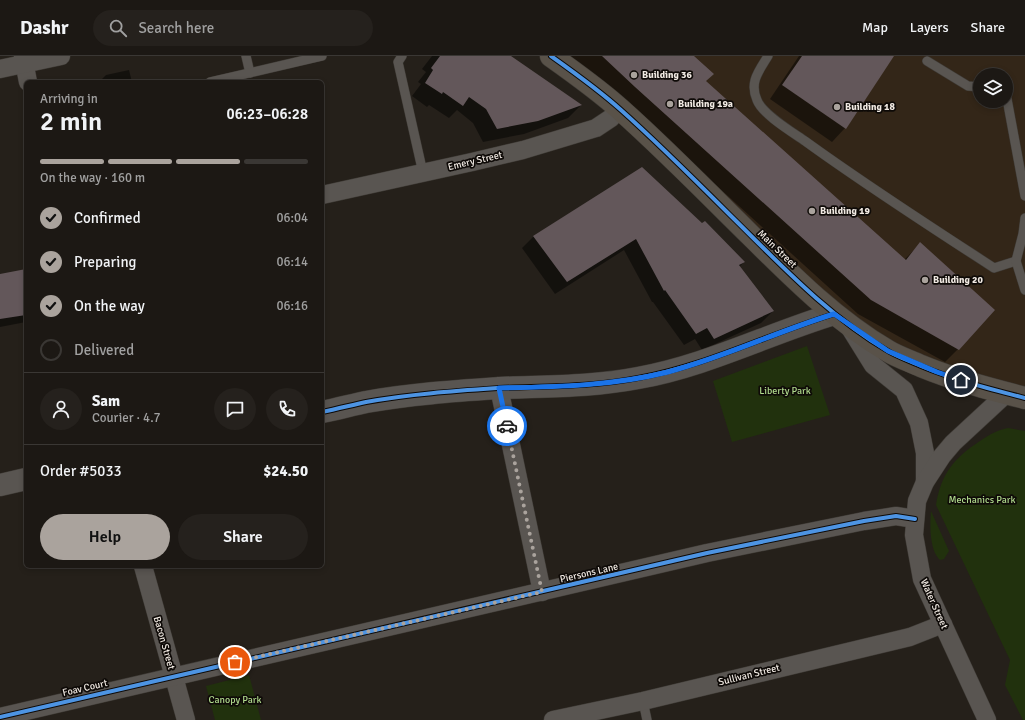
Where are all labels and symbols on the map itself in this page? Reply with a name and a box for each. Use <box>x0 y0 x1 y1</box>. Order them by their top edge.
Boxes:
place label: Building 36 <box>642 69 692 81</box>
marker: Building 36 <box>629 70 639 80</box>
place label: Building 19a <box>678 98 733 110</box>
marker: Building 19a <box>665 99 675 109</box>
place label: Building 18 <box>845 101 895 113</box>
marker: Building 18 <box>832 102 842 112</box>
street label: Emery Street <box>447 149 504 173</box>
place label: Building 19 <box>820 205 870 217</box>
marker: Building 19 <box>807 206 817 216</box>
street label: Main Street <box>755 227 799 271</box>
place label: Building 20 <box>933 274 983 286</box>
marker: Building 20 <box>920 275 930 285</box>
pin <box>944 363 978 397</box>
park label: Liberty Park <box>759 385 811 397</box>
courier <box>487 406 527 446</box>
park label: Mechanics Park <box>949 494 1016 506</box>
street label: Piersons Lane <box>559 560 619 586</box>
street label: Water Street <box>918 577 951 631</box>
street label: Bacon Street <box>151 615 177 671</box>
pin <box>218 645 252 679</box>
street label: Sullivan Street <box>717 661 781 688</box>
street label: Foav Court <box>61 677 109 699</box>
park label: Canopy Park <box>208 694 262 706</box>

